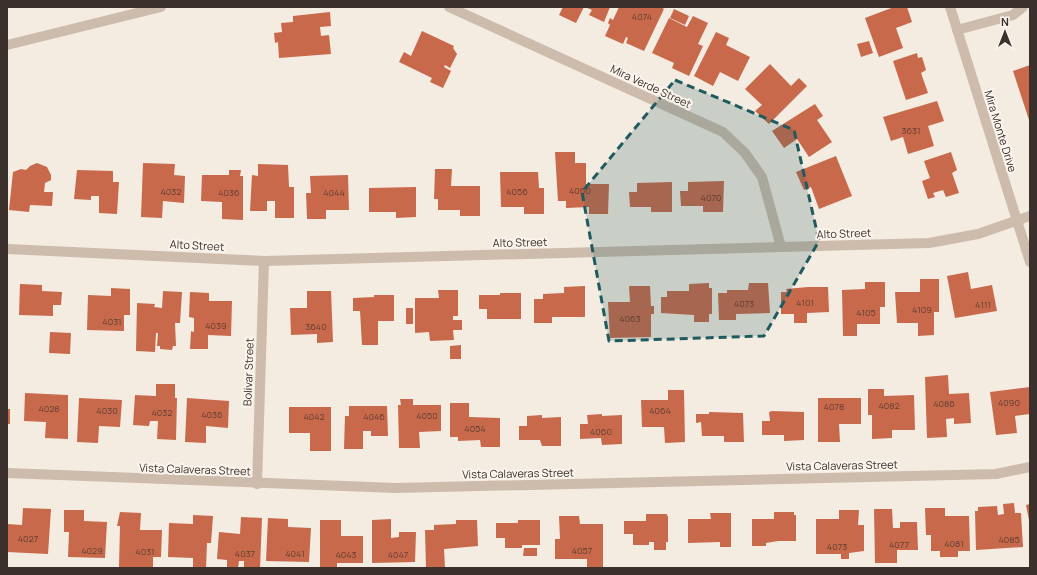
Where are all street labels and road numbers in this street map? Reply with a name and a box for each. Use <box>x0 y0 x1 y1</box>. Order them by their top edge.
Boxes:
street label: Mira Verde Street <box>608 61 694 111</box>
street label: Mira Monte Drive <box>981 88 1021 174</box>
street label: Alto Street <box>816 225 872 241</box>
street label: Alto Street <box>492 234 548 250</box>
street label: Alto Street <box>169 236 225 254</box>
street label: Bolivar Street <box>239 338 257 406</box>
street label: Vista Calaveras Street <box>786 457 898 473</box>
street label: Vista Calaveras Street <box>139 460 251 478</box>
street label: Vista Calaveras Street <box>462 465 574 481</box>

